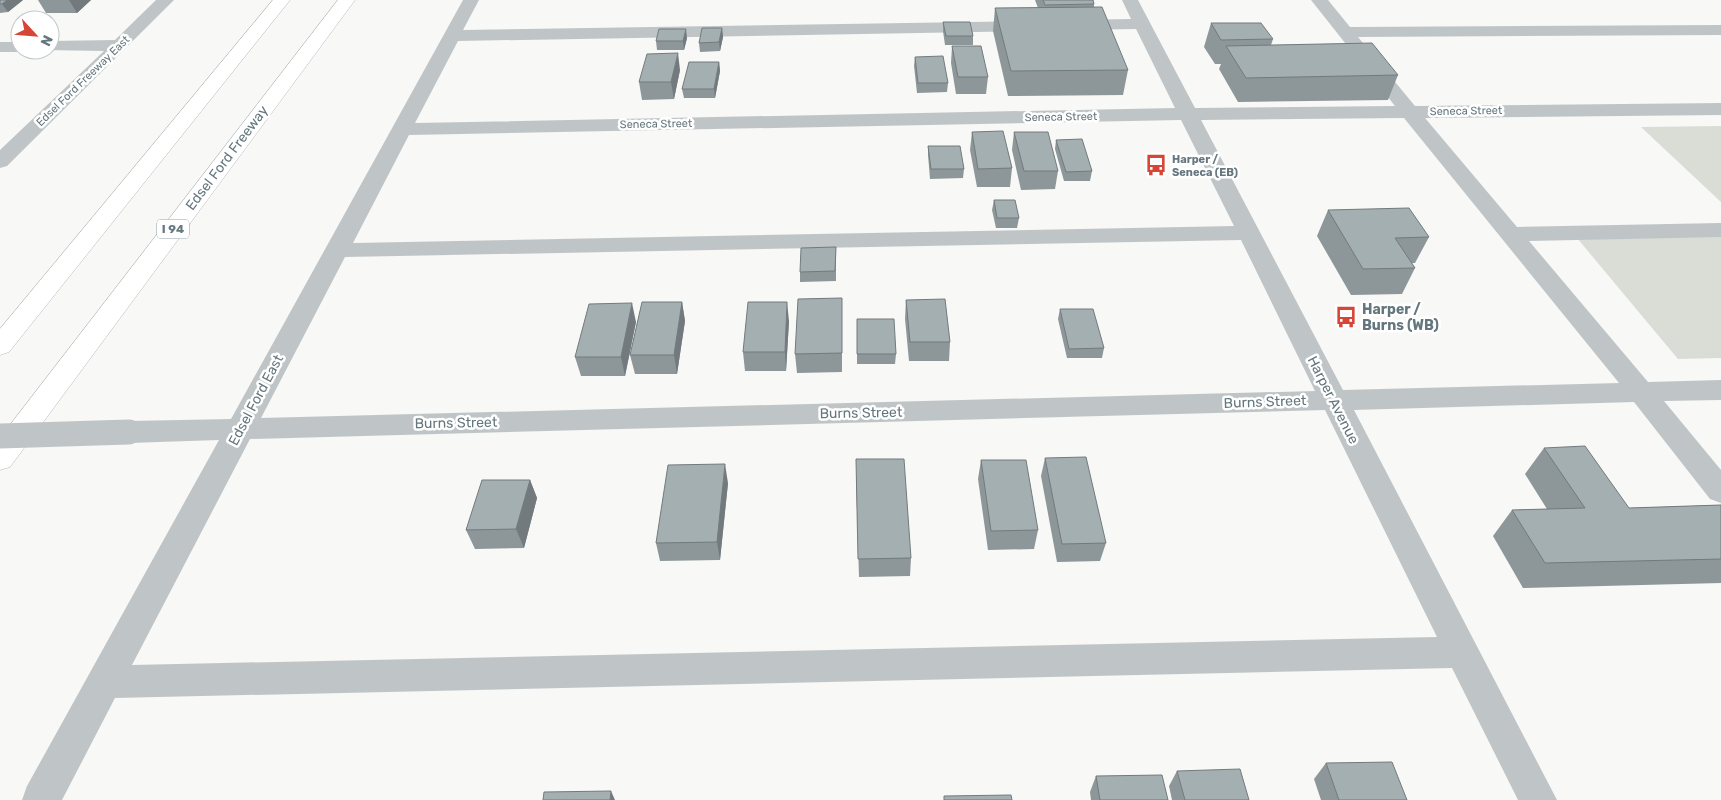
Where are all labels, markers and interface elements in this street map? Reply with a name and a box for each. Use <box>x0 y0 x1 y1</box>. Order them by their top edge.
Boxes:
north arrow <box>10 10 60 60</box>
text: N <box>36 32 56 49</box>
street label: Edsel Ford Freeway East <box>34 33 133 129</box>
street label: Edsel Ford Freeway <box>182 102 272 214</box>
street label: Seneca Street <box>1430 104 1503 118</box>
street label: Seneca Street <box>1025 110 1098 124</box>
street label: Seneca Street <box>620 117 693 131</box>
bus stop icon: Harper / Seneca (EB) <box>1143 152 1169 178</box>
place label: Harper / Seneca (EB) <box>1172 153 1238 179</box>
road number: I 94 <box>157 220 189 238</box>
place label: Harper / Burns (WB) <box>1362 301 1439 334</box>
bus stop icon: Harper / Burns (WB) <box>1333 304 1359 330</box>
street label: Edsel Ford East <box>225 351 287 448</box>
street label: Harper Avenue <box>1304 353 1363 447</box>
street label: Burns Street <box>1223 392 1307 412</box>
street label: Burns Street <box>820 404 903 422</box>
street label: Burns Street <box>415 414 498 432</box>

